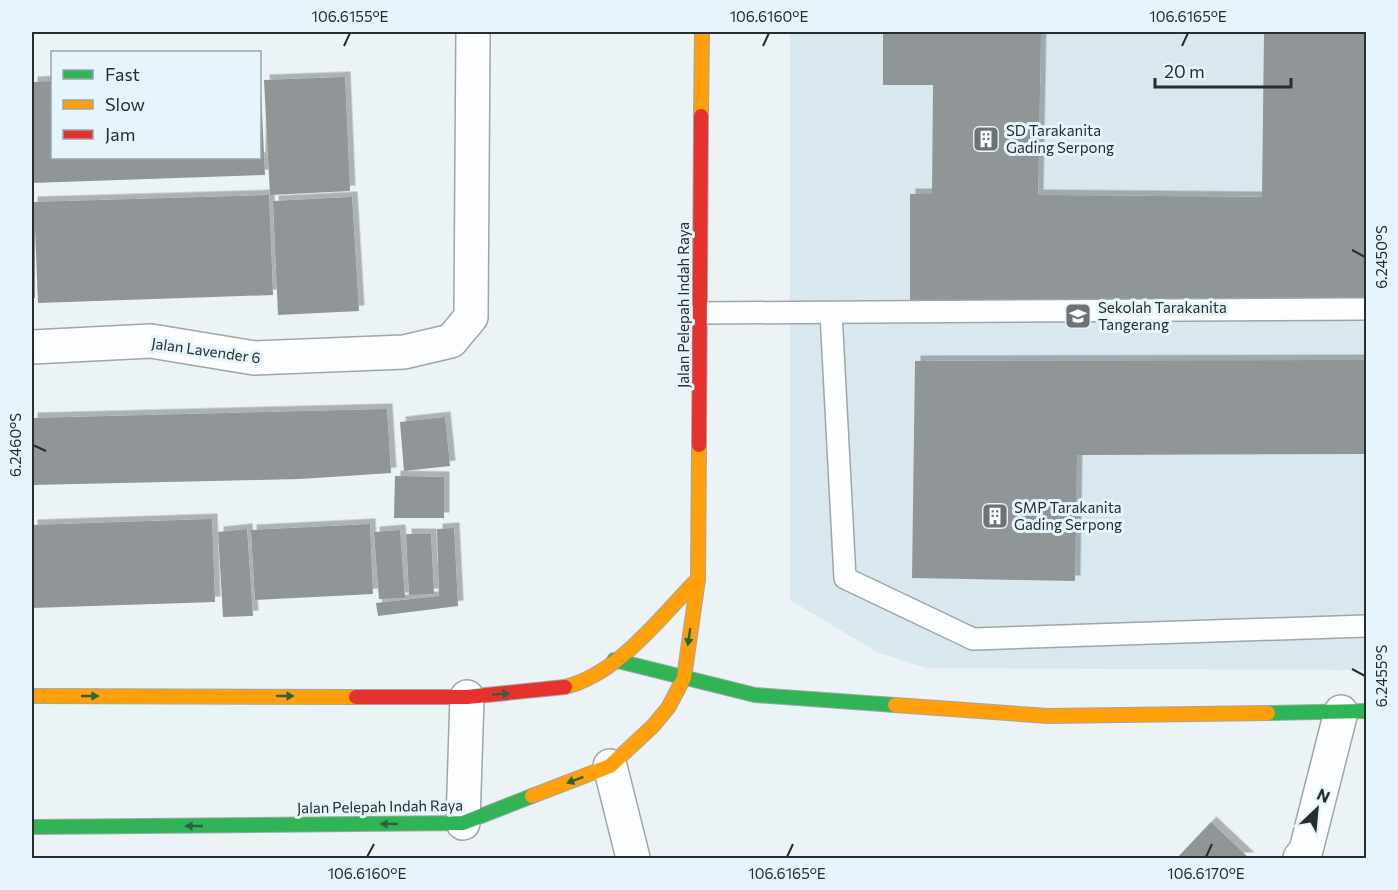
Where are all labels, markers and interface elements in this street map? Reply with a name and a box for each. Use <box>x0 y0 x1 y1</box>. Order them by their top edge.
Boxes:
text: 106.6155°E <box>311 7 389 25</box>
text: 106.6160°E <box>730 7 808 25</box>
text: 106.6165°E <box>1149 7 1227 25</box>
legend <box>51 51 261 159</box>
scale bar <box>1155 51 1292 89</box>
text: 20 m <box>1164 60 1205 82</box>
text: Fast <box>105 63 140 85</box>
text: Slow <box>105 93 145 115</box>
place label: SD Tarakanita Gading Serpong <box>1006 121 1114 156</box>
text: Jam <box>105 123 135 145</box>
building icon: SD Tarakanita Gading Serpong <box>971 124 1001 154</box>
street label: Jalan Pelepah Indah Raya <box>674 222 692 388</box>
text: 6.2450°S <box>1372 225 1390 289</box>
place label: Sekolah Tarakanita Tangerang <box>1098 298 1227 333</box>
school or university icon: Sekolah Tarakanita Tangerang <box>1063 301 1093 331</box>
street label: Jalan Lavender 6 <box>150 333 262 367</box>
text: 6.2460°S <box>6 413 24 477</box>
place label: SMP Tarakanita Gading Serpong <box>1014 498 1122 533</box>
building icon: SMP Tarakanita Gading Serpong <box>980 501 1010 531</box>
one-way arrow <box>685 627 694 646</box>
text: 6.2455°S <box>1372 645 1390 707</box>
one-way arrow <box>491 689 510 699</box>
one-way arrow <box>80 691 99 701</box>
one-way arrow <box>275 691 294 701</box>
one-way arrow <box>566 775 584 785</box>
north arrow <box>1287 779 1347 839</box>
text: N <box>1314 784 1333 806</box>
street label: Jalan Pelepah Indah Raya <box>297 796 463 816</box>
one-way arrow <box>379 819 398 829</box>
one-way arrow <box>184 821 203 830</box>
text: 106.6160°E <box>328 864 406 882</box>
text: 106.6165°E <box>748 864 826 882</box>
text: 106.6170°E <box>1167 864 1245 882</box>

